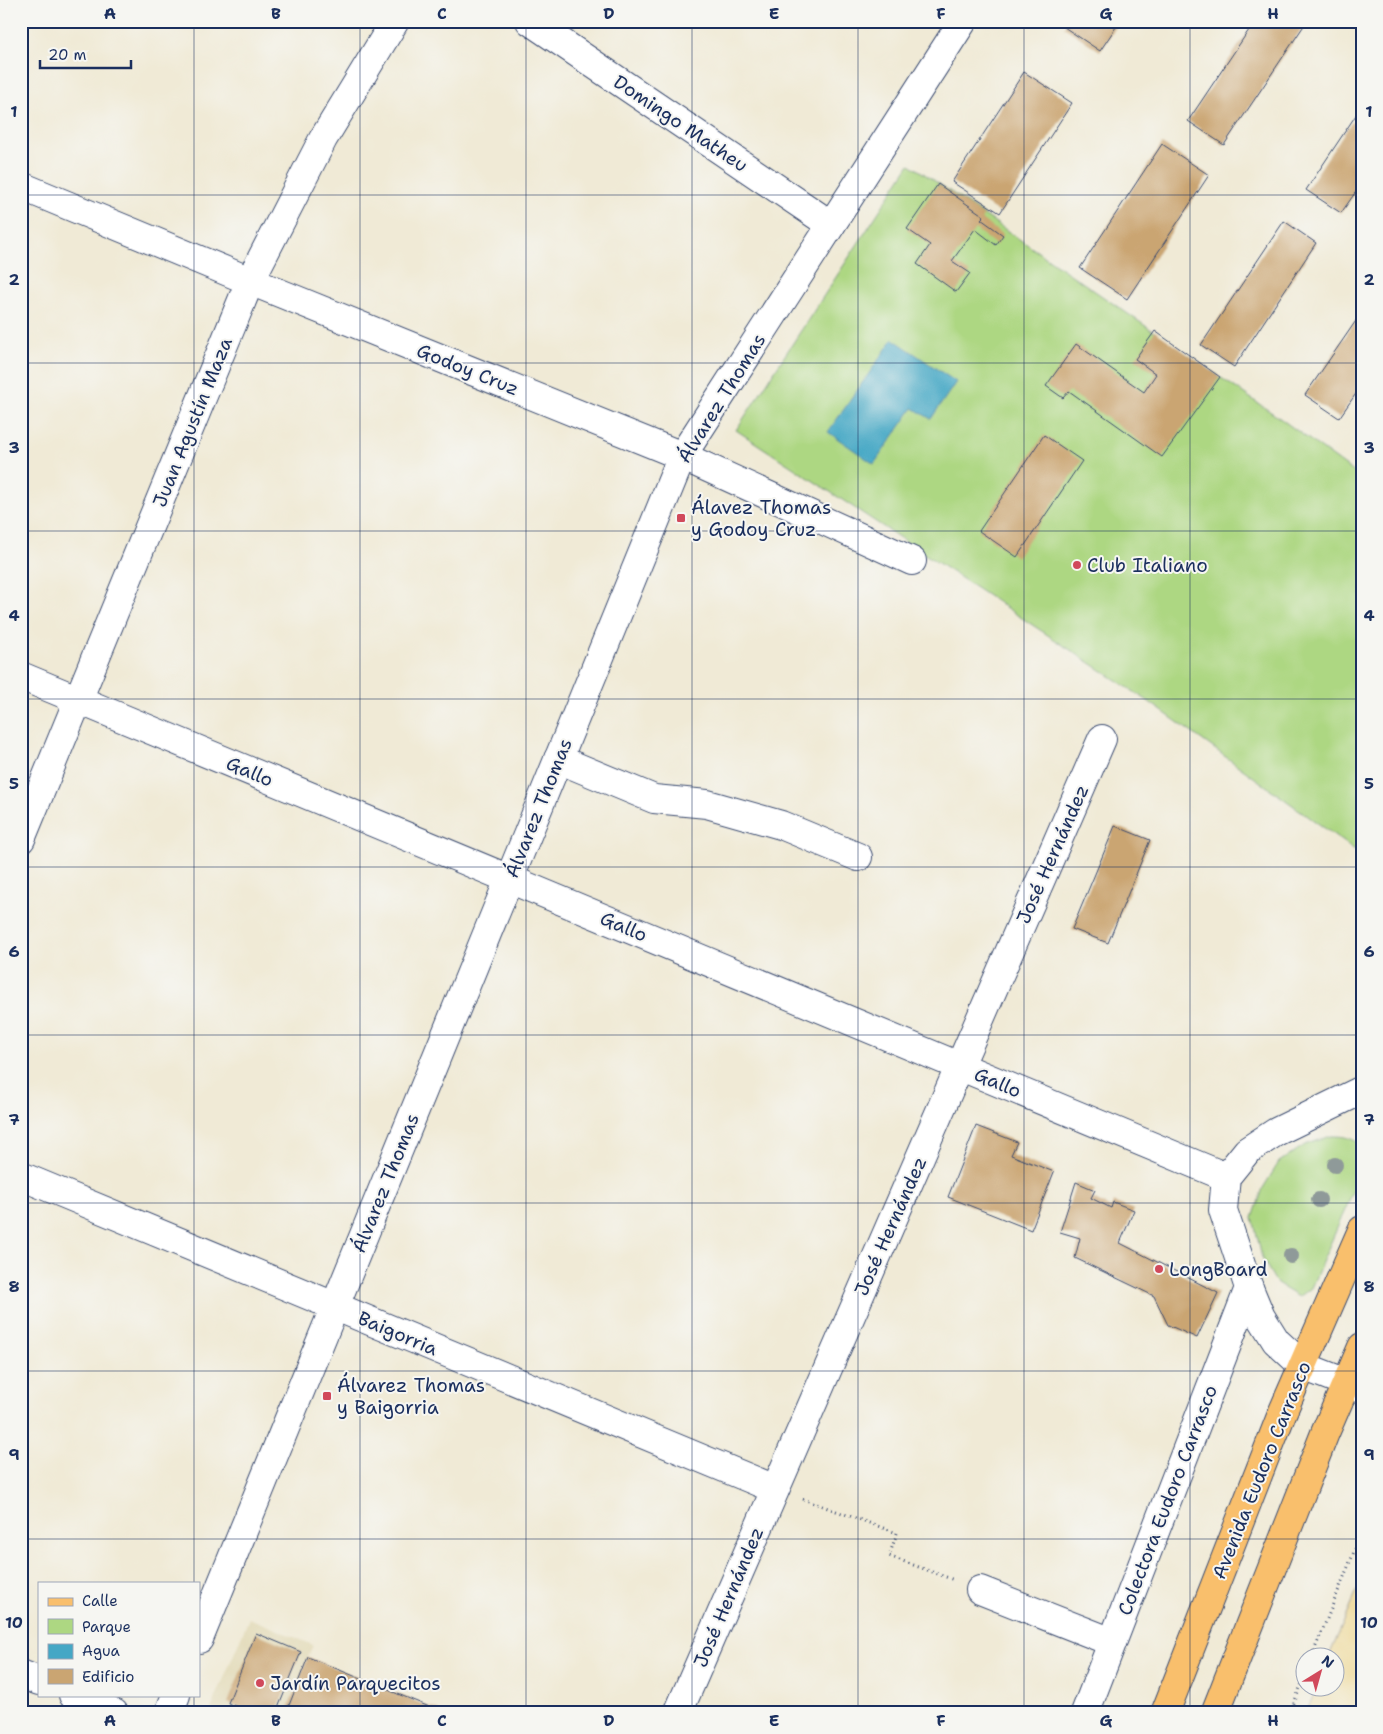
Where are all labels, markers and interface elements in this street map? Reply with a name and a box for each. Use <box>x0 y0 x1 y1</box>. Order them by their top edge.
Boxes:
text: A <box>104 3 116 24</box>
text: B <box>271 3 281 24</box>
text: C <box>437 3 447 24</box>
text: D <box>603 3 615 24</box>
text: E <box>769 3 779 24</box>
text: F <box>936 3 946 24</box>
text: G <box>1100 3 1113 24</box>
text: H <box>1267 3 1279 24</box>
scale bar <box>40 38 131 70</box>
text: 20 m <box>48 45 87 65</box>
street label: Domingo Matheu <box>609 69 753 178</box>
text: 1 <box>10 101 18 122</box>
text: 1 <box>1365 101 1373 122</box>
text: 2 <box>8 269 20 290</box>
text: 2 <box>1363 269 1375 290</box>
street label: Álvarez Thomas <box>671 328 771 468</box>
street label: Juan Agustín Maza <box>147 333 238 511</box>
street label: Godoy Cruz <box>413 338 523 401</box>
text: 3 <box>8 437 20 458</box>
text: 3 <box>1363 437 1375 458</box>
place label: Álavez Thomas y Godoy Cruz <box>691 494 831 542</box>
marker: Álavez Thomas y Godoy Cruz <box>675 512 687 524</box>
place label: Club Italiano <box>1087 553 1208 578</box>
marker: Club Italiano <box>1071 559 1083 571</box>
text: 4 <box>8 605 20 626</box>
text: 4 <box>1363 605 1375 626</box>
street label: Álvarez Thomas <box>498 734 578 882</box>
street label: Gallo <box>223 750 277 792</box>
text: 5 <box>9 773 19 794</box>
text: 5 <box>1364 773 1374 794</box>
street label: José Hernández <box>1011 781 1094 928</box>
street label: Gallo <box>597 905 651 947</box>
text: 6 <box>8 941 20 962</box>
text: 6 <box>1363 941 1375 962</box>
street label: Gallo <box>971 1061 1025 1103</box>
text: 7 <box>8 1109 20 1130</box>
street label: Álvarez Thomas <box>345 1109 425 1257</box>
text: 7 <box>1363 1109 1375 1130</box>
street label: José Hernández <box>849 1153 932 1300</box>
place label: LongBoard <box>1169 1257 1268 1282</box>
marker: LongBoard <box>1153 1263 1165 1275</box>
text: 8 <box>8 1276 20 1297</box>
text: 8 <box>1363 1276 1375 1297</box>
street label: Baigorria <box>354 1305 442 1362</box>
street label: Avenida Eudoro Carrasco <box>1206 1358 1317 1583</box>
place label: Álvarez Thomas y Baigorria <box>337 1372 485 1420</box>
street label: Colectora Eudoro Carrasco <box>1112 1382 1223 1619</box>
marker: Álvarez Thomas y Baigorria <box>321 1390 333 1402</box>
text: 9 <box>8 1444 20 1465</box>
text: 9 <box>1363 1444 1375 1465</box>
street label: José Hernández <box>688 1523 769 1671</box>
legend <box>38 1582 200 1696</box>
text: Calle <box>82 1591 118 1611</box>
text: 10 <box>5 1612 23 1633</box>
text: 10 <box>1360 1612 1378 1633</box>
text: Parque <box>82 1617 131 1637</box>
text: Agua <box>82 1641 121 1661</box>
north arrow <box>1296 1646 1346 1696</box>
text: N <box>1318 1651 1338 1672</box>
text: Edificio <box>82 1667 134 1687</box>
place label: Jardín Parquecitos <box>270 1671 441 1696</box>
marker: Jardín Parquecitos <box>254 1677 266 1689</box>
text: A <box>104 1710 116 1731</box>
text: B <box>271 1710 281 1731</box>
text: C <box>437 1710 447 1731</box>
text: D <box>603 1710 615 1731</box>
text: E <box>769 1710 779 1731</box>
text: F <box>936 1710 946 1731</box>
text: G <box>1100 1710 1113 1731</box>
text: H <box>1267 1710 1279 1731</box>

